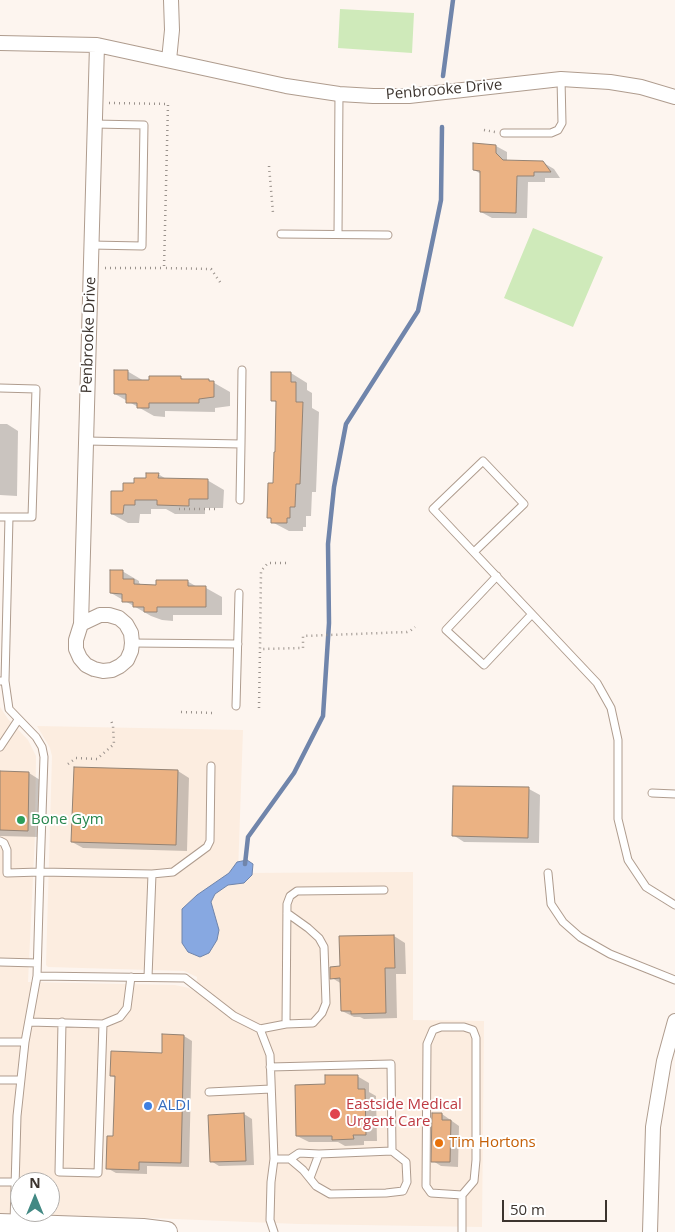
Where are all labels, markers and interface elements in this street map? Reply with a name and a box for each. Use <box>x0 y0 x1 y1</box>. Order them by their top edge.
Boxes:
street label: Penbrooke Drive <box>385 76 503 104</box>
street label: Penbrooke Drive <box>78 276 100 394</box>
place label: Bone Gym <box>31 811 104 829</box>
marker: Bone Gym <box>15 814 27 826</box>
place label: Eastside Medical Urgent Care <box>346 1096 462 1131</box>
place label: ALDI <box>158 1097 190 1115</box>
marker: ALDI <box>142 1100 154 1112</box>
marker: Eastside Medical Urgent Care <box>328 1107 342 1121</box>
place label: Tim Hortons <box>449 1134 536 1152</box>
marker: Tim Hortons <box>433 1137 445 1149</box>
north arrow <box>10 1172 60 1222</box>
text: N <box>29 1173 41 1192</box>
scale bar <box>505 1190 610 1222</box>
text: 50 m <box>510 1199 545 1219</box>

